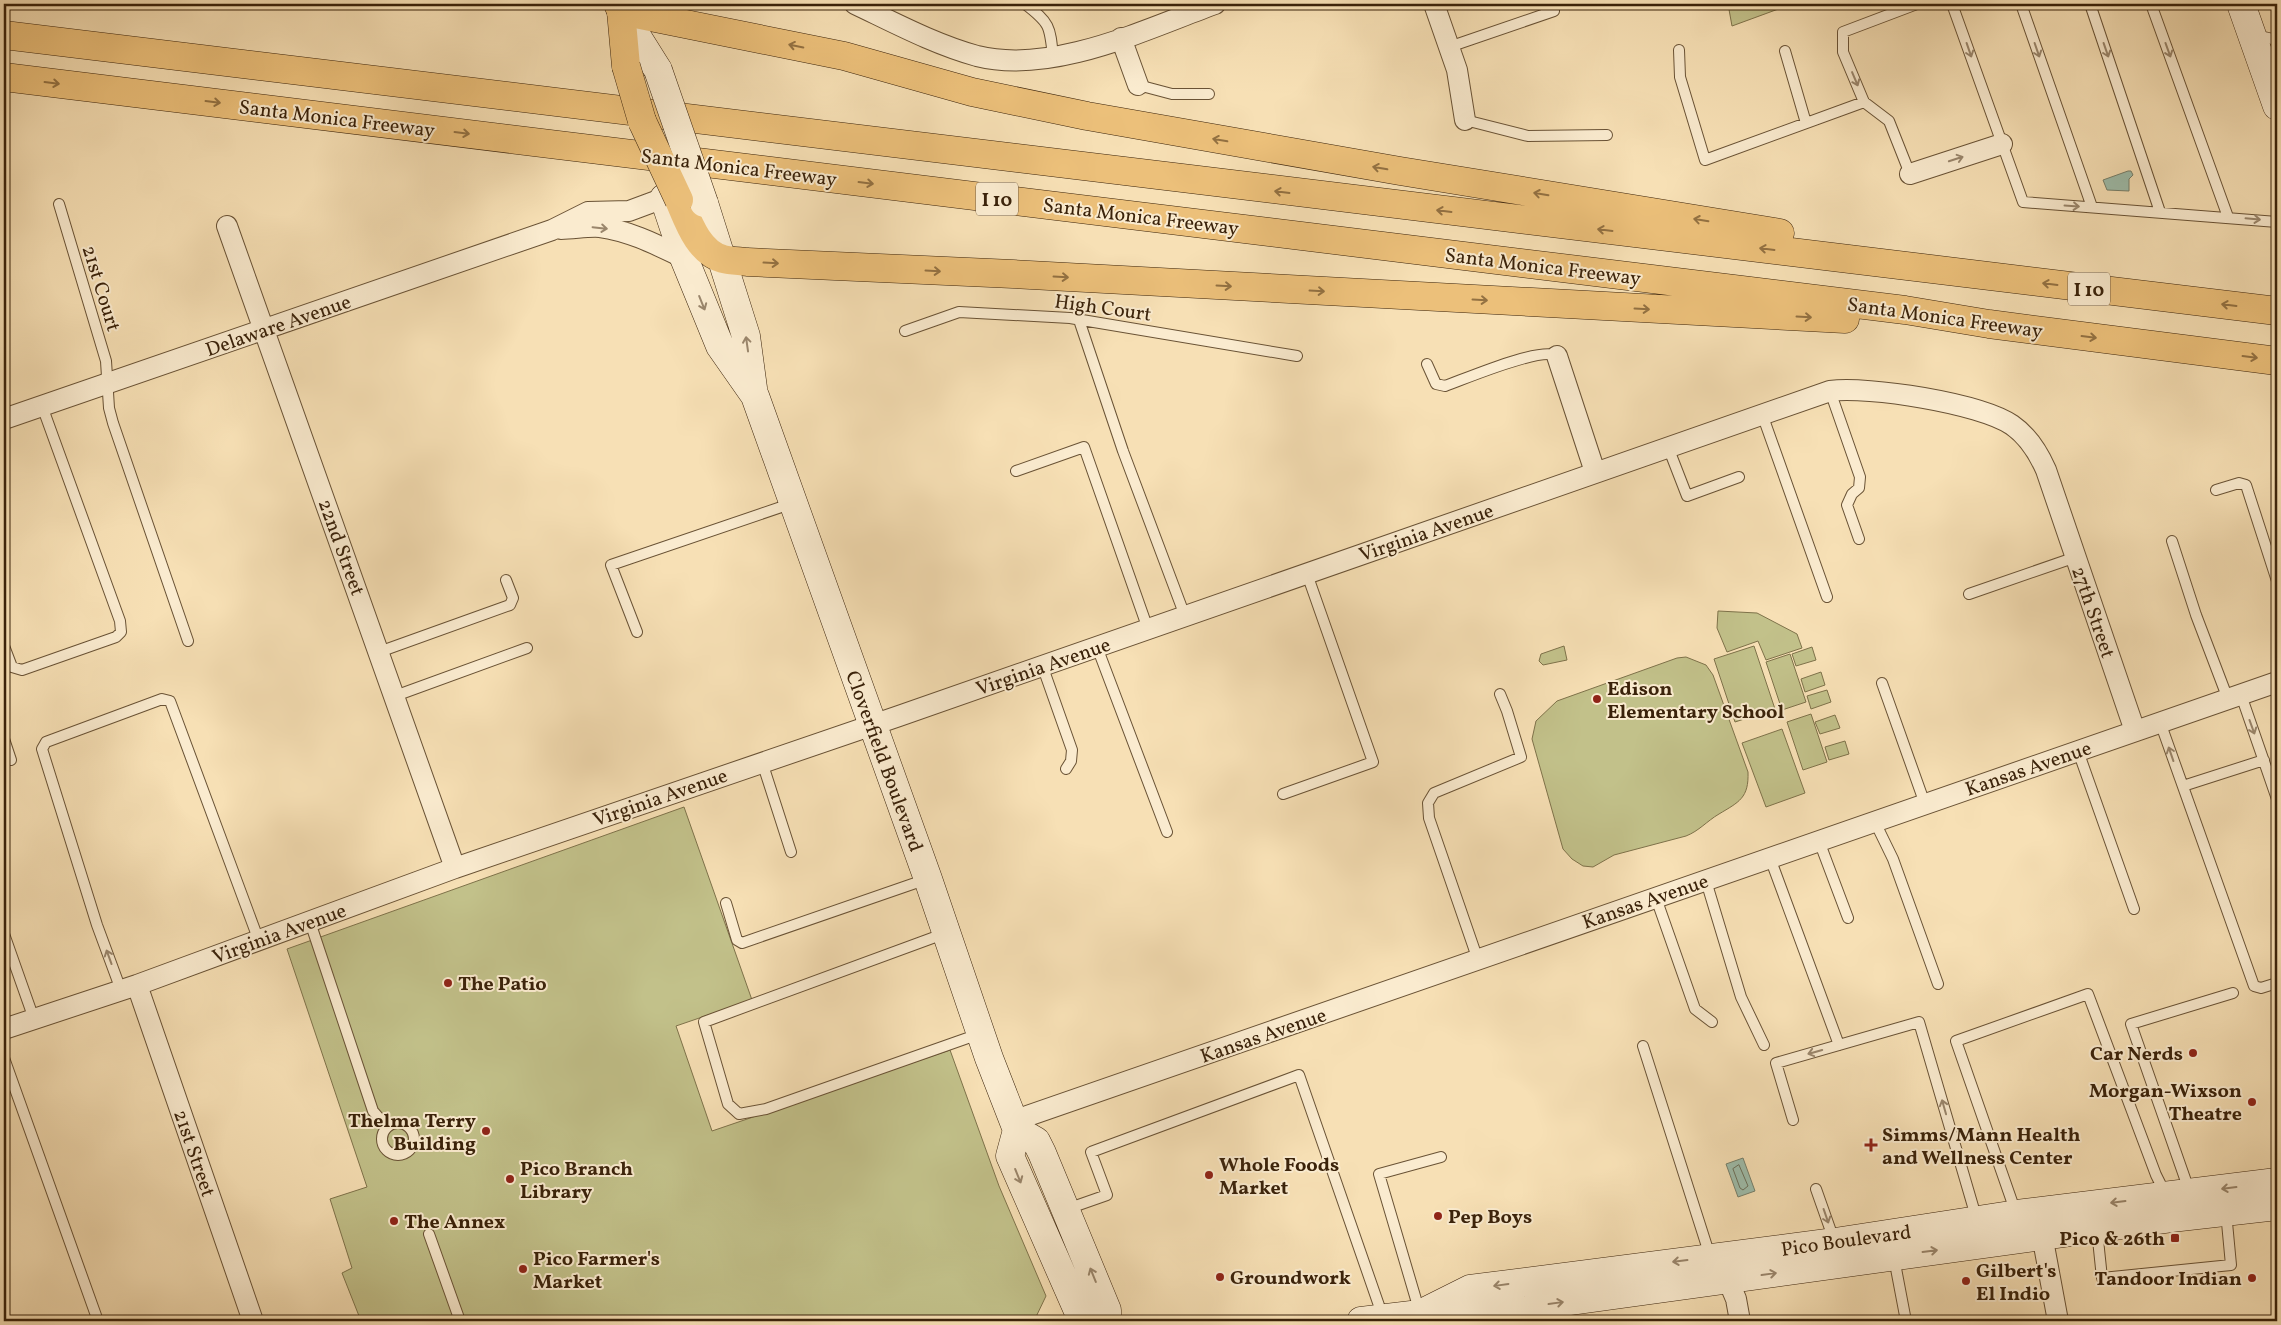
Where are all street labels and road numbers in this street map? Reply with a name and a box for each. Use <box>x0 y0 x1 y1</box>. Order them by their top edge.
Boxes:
street label: Santa Monica Freeway <box>237 94 436 146</box>
street label: Santa Monica Freeway <box>639 143 838 195</box>
road number: I 10 <box>976 182 1018 215</box>
street label: Santa Monica Freeway <box>1041 192 1240 244</box>
street label: 21st Court <box>74 242 126 335</box>
street label: Santa Monica Freeway <box>1443 242 1642 294</box>
road number: I 10 <box>2068 272 2110 306</box>
street label: High Court <box>1052 288 1153 330</box>
street label: Delaware Avenue <box>202 289 355 365</box>
street label: Santa Monica Freeway <box>1845 291 2044 347</box>
street label: 22nd Street <box>310 495 371 600</box>
street label: Virginia Avenue <box>1356 498 1498 570</box>
street label: 27th Street <box>2063 563 2121 662</box>
street label: Virginia Avenue <box>973 632 1115 704</box>
street label: Cloverfield Boulevard <box>837 667 929 856</box>
street label: Kansas Avenue <box>1962 735 2096 805</box>
street label: Virginia Avenue <box>590 763 732 835</box>
street label: Kansas Avenue <box>1579 868 1713 938</box>
street label: Virginia Avenue <box>209 898 351 972</box>
street label: Kansas Avenue <box>1197 1002 1331 1072</box>
street label: 21st Street <box>165 1106 221 1201</box>
street label: Pico Boulevard <box>1779 1219 1913 1265</box>

